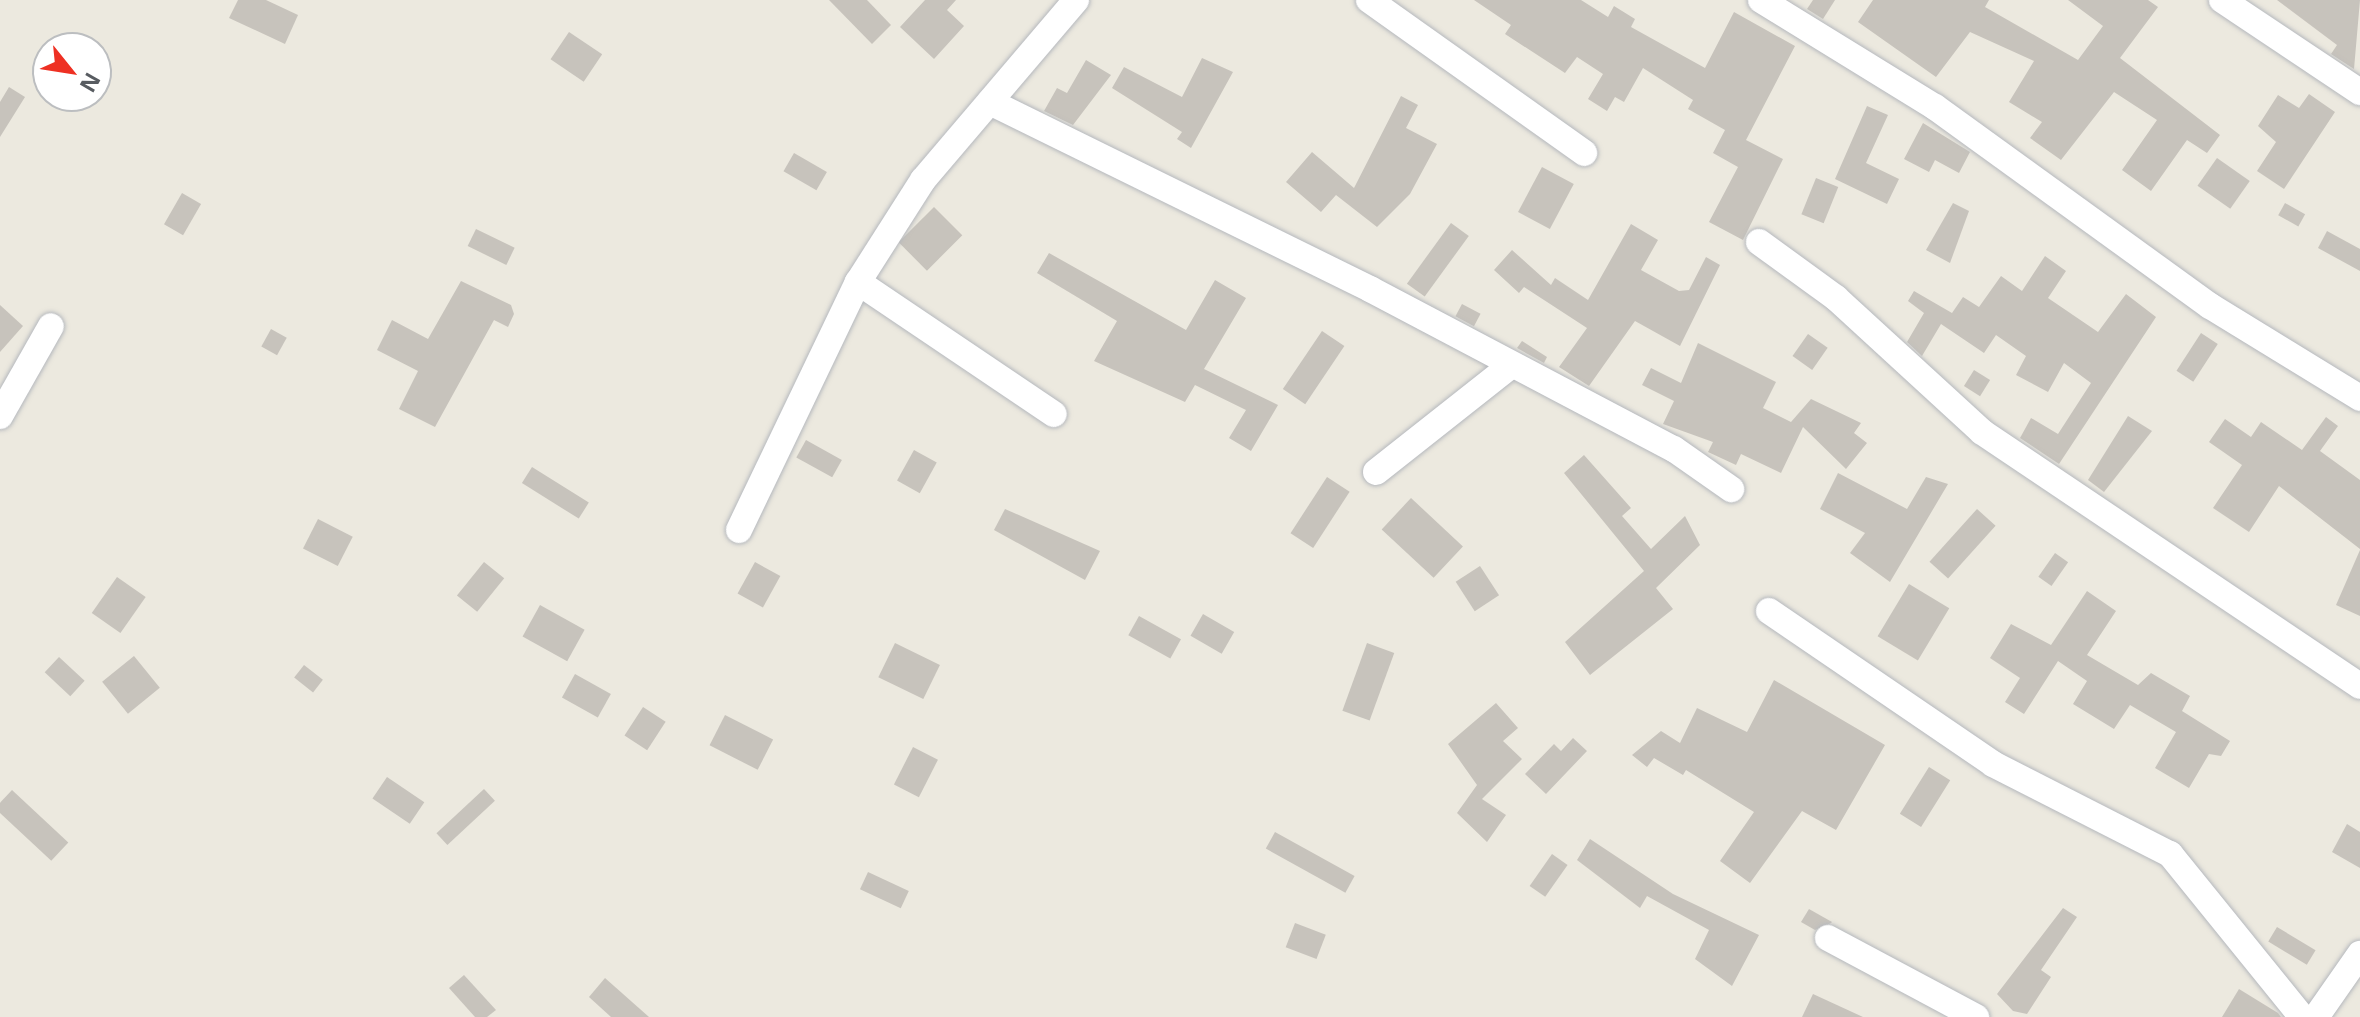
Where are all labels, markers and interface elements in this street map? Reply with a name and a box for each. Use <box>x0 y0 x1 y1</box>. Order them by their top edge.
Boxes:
north arrow <box>32 32 112 112</box>
text: N <box>74 68 109 98</box>

